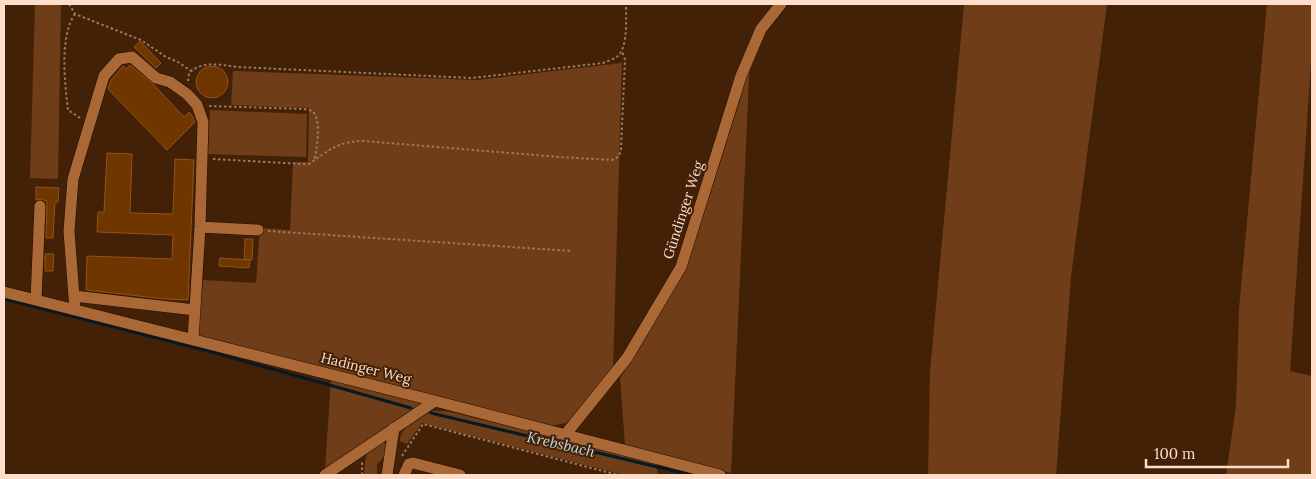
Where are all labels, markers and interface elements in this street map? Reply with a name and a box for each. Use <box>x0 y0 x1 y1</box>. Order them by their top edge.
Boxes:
street label: Gündinger Weg <box>659 158 707 261</box>
street label: Hadinger Weg <box>319 348 413 388</box>
water label: Krebsbach <box>525 427 597 461</box>
scale bar <box>1146 436 1288 468</box>
text: 100 m <box>1154 444 1195 463</box>

